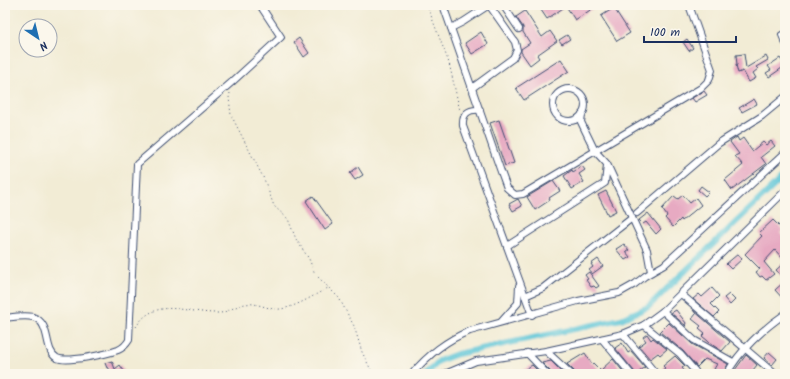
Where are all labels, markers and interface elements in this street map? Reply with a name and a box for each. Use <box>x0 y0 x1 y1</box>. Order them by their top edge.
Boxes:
north arrow <box>18 18 58 58</box>
scale bar <box>644 18 736 44</box>
text: 100 m <box>650 23 681 42</box>
text: N <box>35 36 51 55</box>

